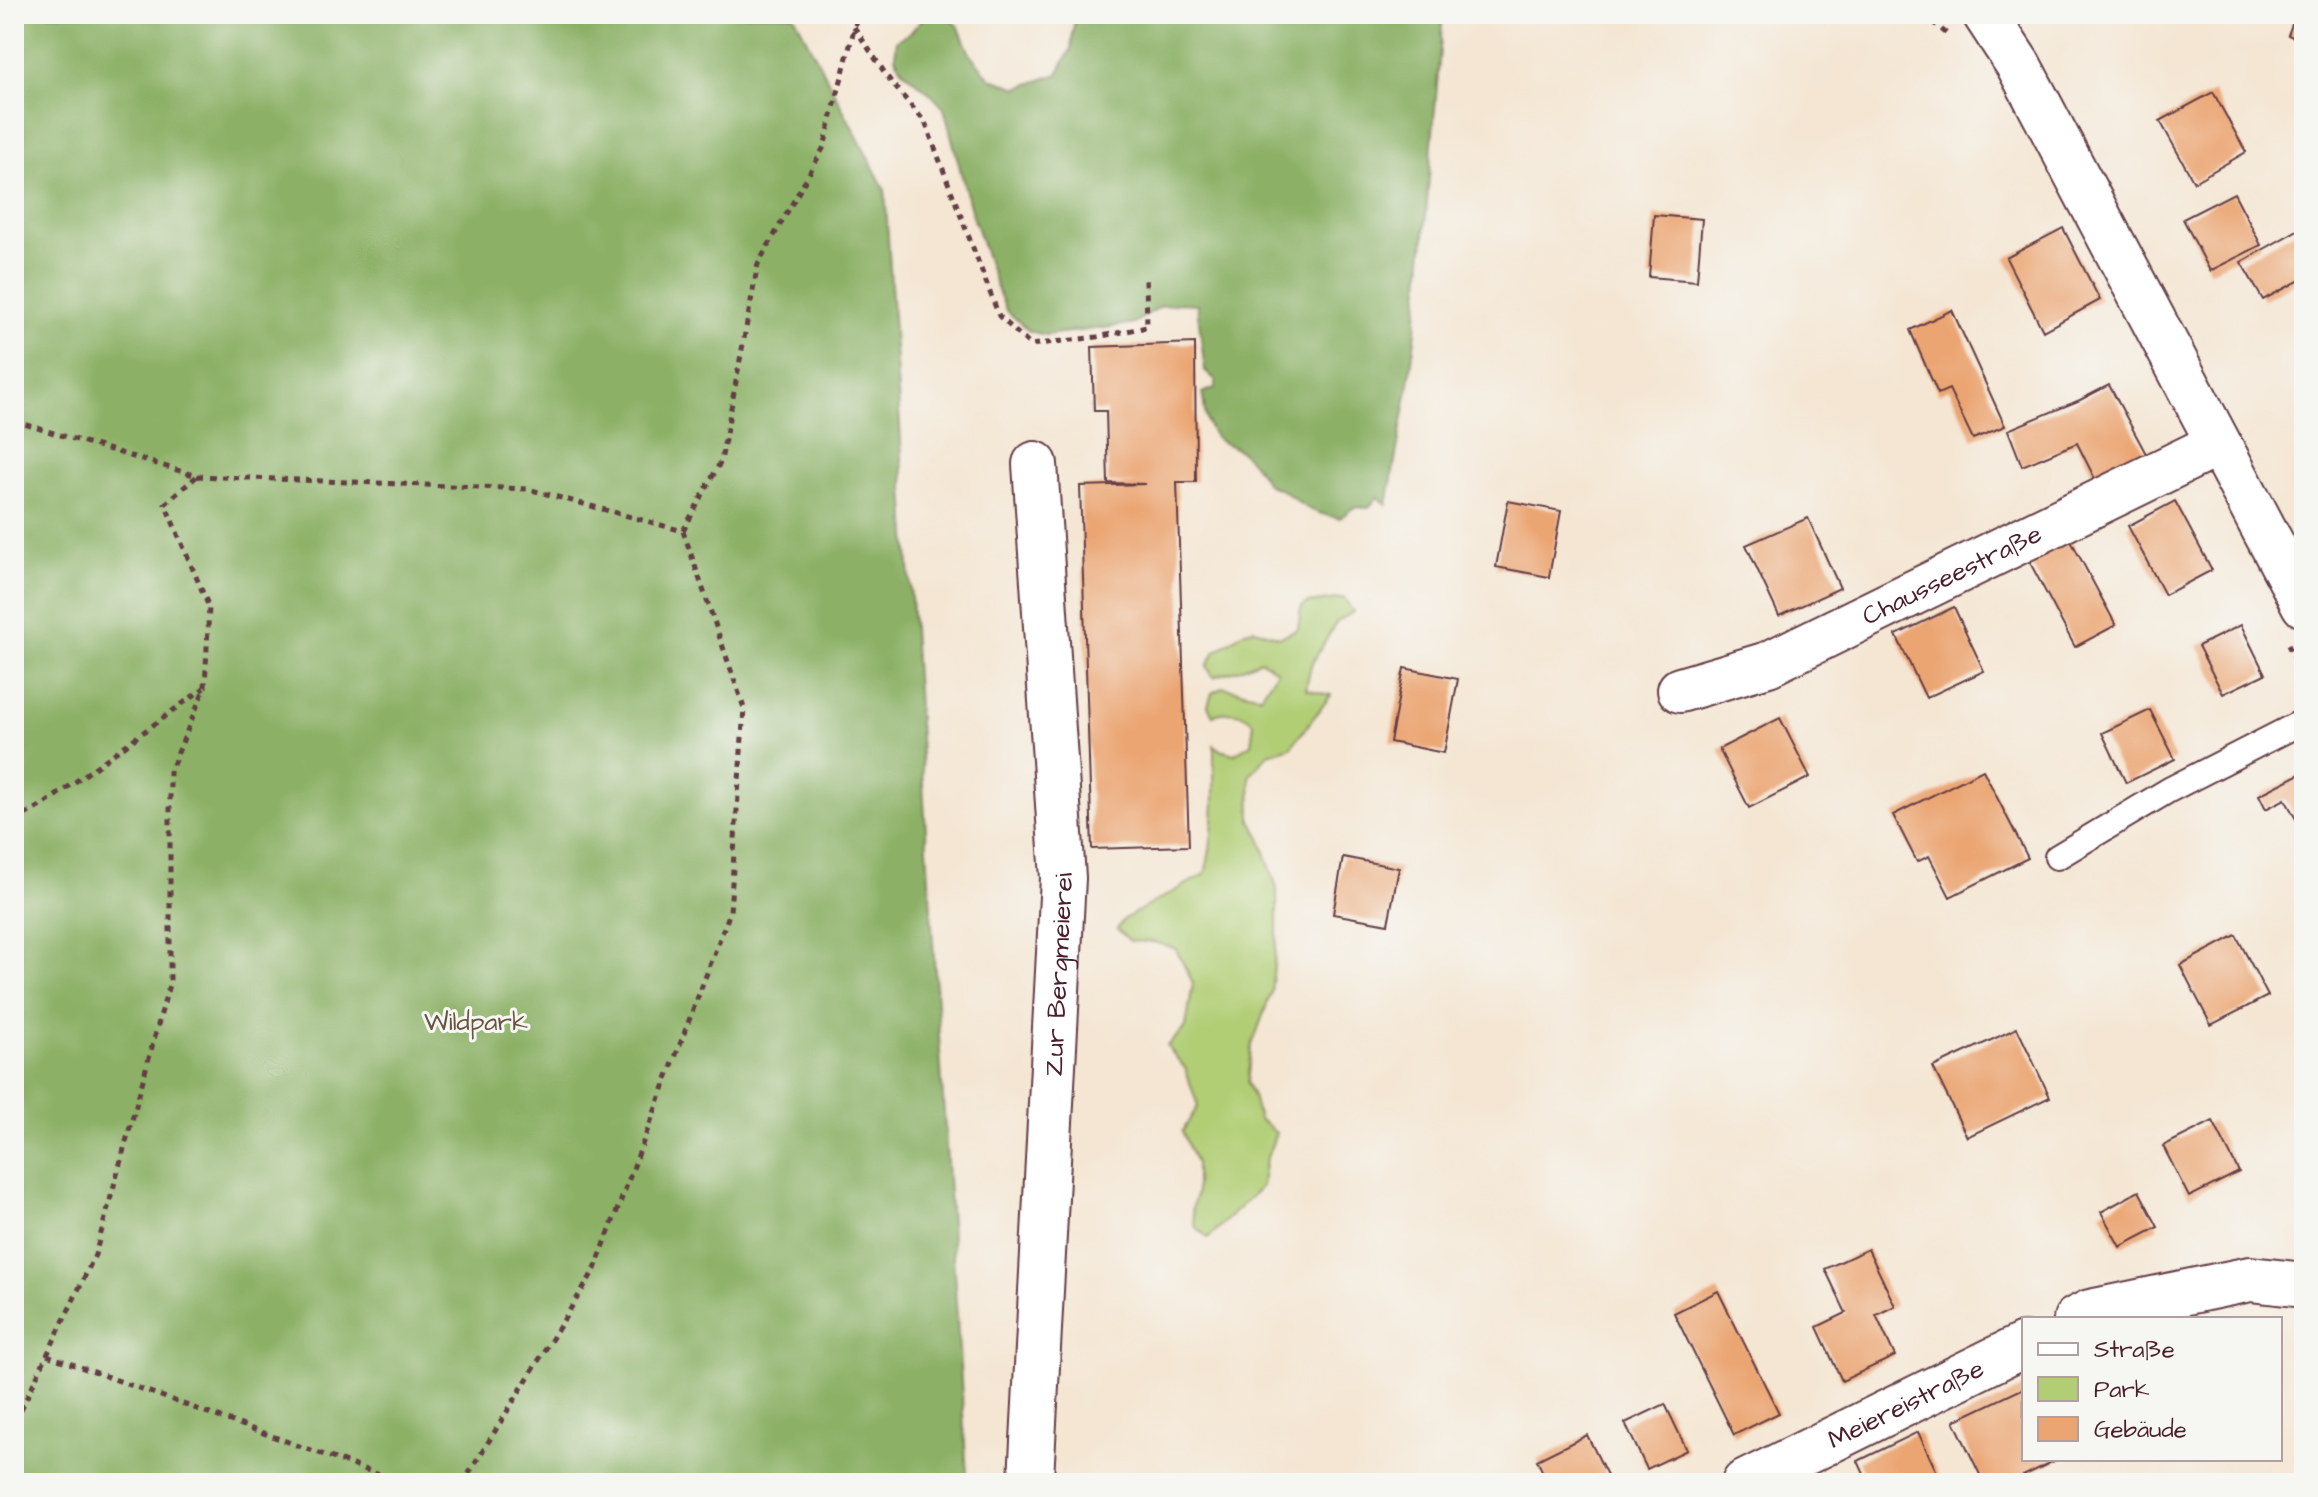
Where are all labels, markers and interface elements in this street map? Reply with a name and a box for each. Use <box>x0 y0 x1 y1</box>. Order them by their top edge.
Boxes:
street label: Chausseestraße <box>1856 516 2048 634</box>
street label: Zur Bergmeierei <box>1035 872 1082 1077</box>
park label: Wildpark <box>424 1004 528 1040</box>
legend <box>2022 1317 2282 1461</box>
text: Straße <box>2094 1333 2175 1367</box>
street label: Meiereistraße <box>1822 1351 1990 1458</box>
text: Park <box>2094 1373 2150 1407</box>
text: Gebäude <box>2094 1413 2187 1447</box>

